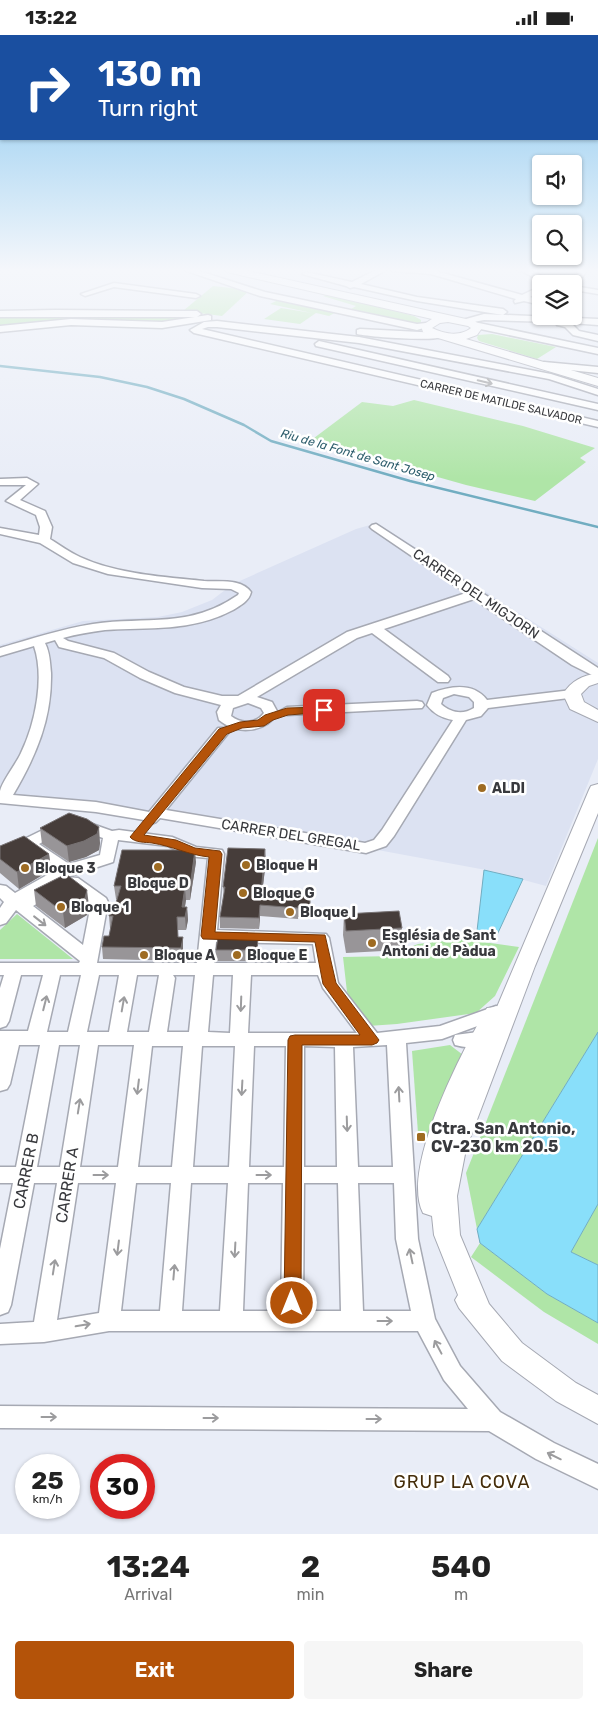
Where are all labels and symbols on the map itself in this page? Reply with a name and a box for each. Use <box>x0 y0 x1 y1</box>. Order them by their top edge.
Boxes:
street label: CARRER DE MATILDE SALVADOR <box>419 377 583 427</box>
one-way arrow <box>476 378 492 387</box>
water label: Riu de la Font de Sant Josep <box>279 426 437 484</box>
street label: CARRER DEL MIGJORN <box>410 545 542 643</box>
pin <box>303 689 345 731</box>
place label: ALDI <box>492 780 525 797</box>
marker: ALDI <box>476 782 488 794</box>
street label: CARRER DEL GREGAL <box>220 816 362 854</box>
place label: Bloque H <box>256 857 318 874</box>
marker: Bloque H <box>240 859 252 871</box>
place label: Bloque 3 <box>35 860 96 877</box>
marker: Bloque D <box>152 861 164 873</box>
marker: Bloque 3 <box>19 862 31 874</box>
place label: Bloque D <box>127 875 189 892</box>
place label: Bloque G <box>253 885 315 902</box>
marker: Bloque G <box>237 887 249 899</box>
place label: Bloque 1 <box>71 899 130 916</box>
marker: Bloque 1 <box>55 901 67 913</box>
place label: Bloque I <box>300 904 356 921</box>
marker: Bloque I <box>284 906 296 918</box>
one-way arrow <box>33 915 46 926</box>
place label: Església de Sant Antoni de Pàdua <box>382 927 496 960</box>
marker: Església de Sant Antoni de Pàdua <box>366 937 378 949</box>
place label: Bloque A <box>154 947 215 964</box>
place label: Bloque E <box>247 947 308 964</box>
marker: Bloque A <box>138 949 150 961</box>
marker: Bloque E <box>231 949 243 961</box>
one-way arrow <box>41 996 50 1012</box>
one-way arrow <box>119 996 128 1012</box>
one-way arrow <box>236 996 245 1012</box>
one-way arrow <box>133 1079 143 1095</box>
one-way arrow <box>238 1080 247 1096</box>
one-way arrow <box>394 1086 404 1102</box>
one-way arrow <box>74 1098 84 1114</box>
one-way arrow <box>342 1116 351 1132</box>
place label: Ctra. San Antonio, CV-230 km 20.5 <box>431 1119 575 1156</box>
street label: CARRER B <box>9 1131 43 1211</box>
marker: Ctra. San Antonio, CV-230 km 20.5 <box>415 1131 427 1143</box>
street label: CARRER A <box>52 1145 82 1224</box>
one-way arrow <box>92 1170 109 1180</box>
one-way arrow <box>255 1170 271 1180</box>
one-way arrow <box>113 1240 123 1256</box>
one-way arrow <box>230 1242 239 1258</box>
one-way arrow <box>406 1248 415 1264</box>
one-way arrow <box>49 1259 59 1275</box>
one-way arrow <box>169 1264 179 1280</box>
position arrow <box>265 1276 317 1328</box>
one-way arrow <box>376 1316 393 1326</box>
one-way arrow <box>75 1320 91 1330</box>
one-way arrow <box>433 1340 443 1355</box>
one-way arrow <box>40 1412 56 1422</box>
one-way arrow <box>202 1413 219 1423</box>
one-way arrow <box>365 1414 381 1424</box>
one-way arrow <box>547 1451 562 1460</box>
speed limit sign: 30 <box>90 1454 155 1519</box>
district label: GRUP LA COVA <box>393 1471 531 1493</box>

